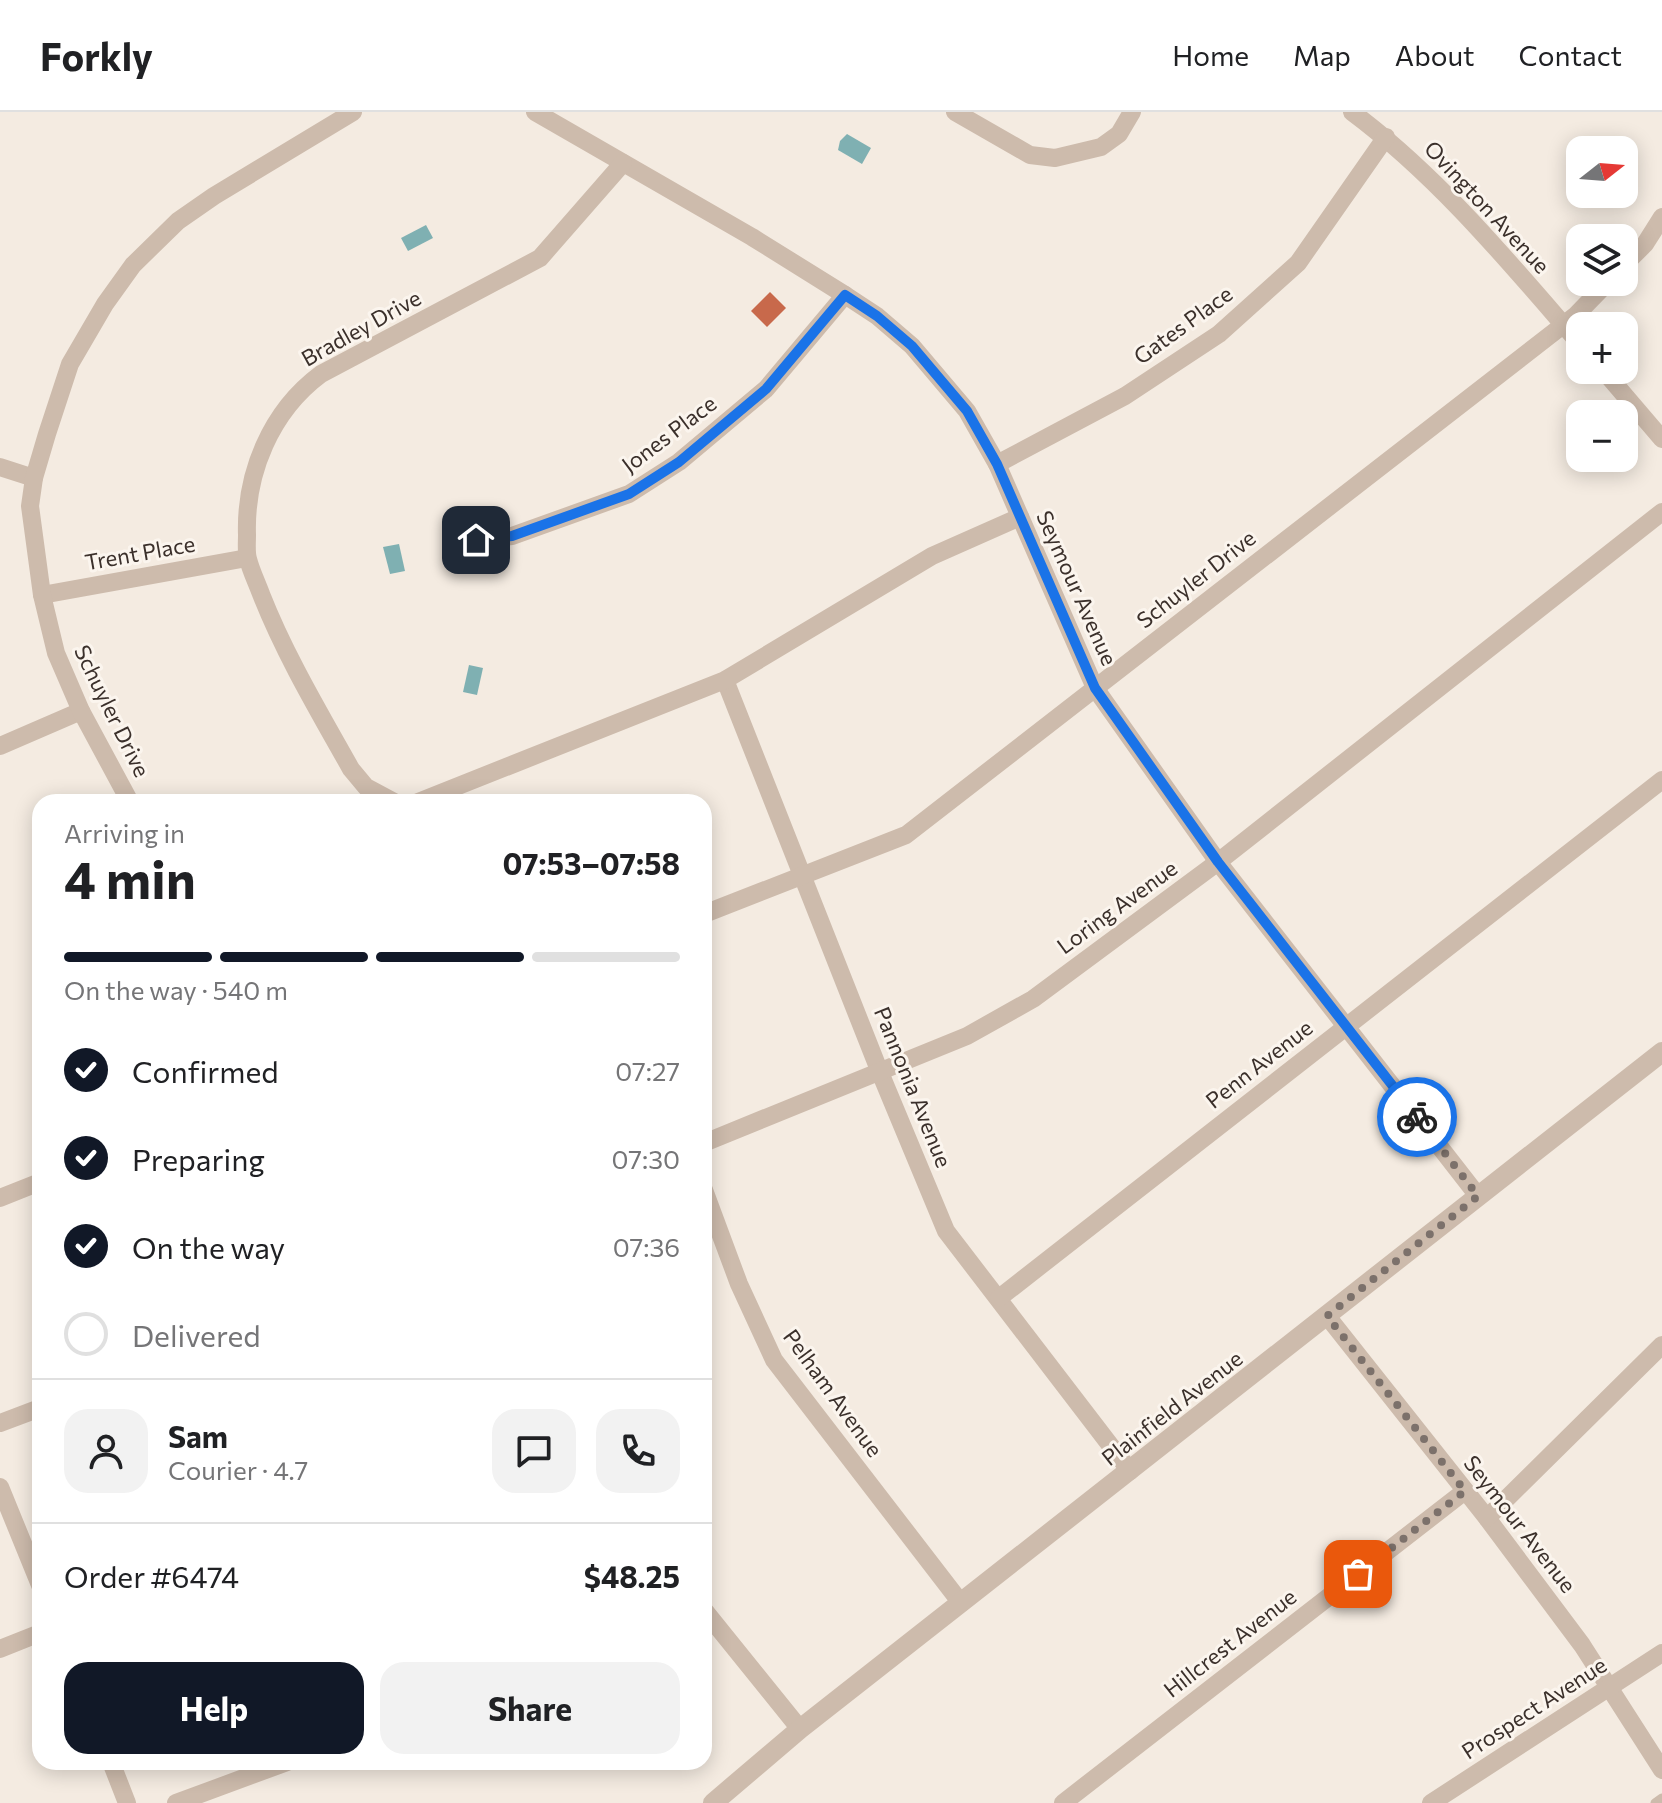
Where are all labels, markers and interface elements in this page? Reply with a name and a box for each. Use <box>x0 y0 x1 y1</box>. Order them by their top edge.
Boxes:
text: Forkly <box>40 32 153 79</box>
text: Home <box>1172 38 1249 72</box>
text: Map <box>1293 38 1351 72</box>
text: About <box>1395 38 1475 72</box>
text: Contact <box>1519 38 1622 72</box>
street label: Ovington Avenue <box>1419 135 1556 279</box>
north arrow <box>1566 136 1638 208</box>
map controls <box>1566 136 1638 472</box>
button: layers <box>1566 224 1638 296</box>
street label: Gates Place <box>1128 280 1237 370</box>
street label: Bradley Drive <box>296 284 425 372</box>
button: + <box>1566 312 1638 384</box>
street label: Jones Place <box>616 389 721 478</box>
button: − <box>1566 400 1638 472</box>
pin <box>442 506 510 574</box>
street label: Seymour Avenue <box>1031 506 1124 669</box>
icon: home <box>454 518 498 562</box>
street label: Schuyler Drive <box>1131 524 1261 633</box>
street label: Trent Place <box>83 530 197 575</box>
street label: Schuyler Drive <box>69 640 156 781</box>
text: Arriving in <box>64 817 185 848</box>
text: 07:53–07:58 <box>502 844 680 881</box>
text: 4 min <box>64 846 196 910</box>
street label: Loring Avenue <box>1051 854 1182 959</box>
text: On the way · 540 m <box>64 974 288 1005</box>
street label: Pannonia Avenue <box>869 1002 958 1171</box>
street label: Penn Avenue <box>1200 1014 1317 1114</box>
icon: check <box>64 1048 108 1092</box>
text: Confirmed <box>132 1052 279 1089</box>
text: 07:27 <box>615 1055 680 1086</box>
courier <box>1377 1077 1457 1157</box>
icon: bike <box>1395 1095 1439 1139</box>
icon: check <box>64 1136 108 1180</box>
text: Preparing <box>132 1140 265 1177</box>
text: 07:30 <box>611 1143 680 1174</box>
icon: check <box>64 1224 108 1268</box>
text: On the way <box>132 1228 285 1265</box>
text: 07:36 <box>613 1231 680 1262</box>
text: Delivered <box>132 1316 261 1353</box>
street label: Pelham Avenue <box>778 1323 889 1462</box>
street label: Plainfield Avenue <box>1096 1344 1247 1471</box>
button: person <box>64 1409 148 1493</box>
button: chat <box>492 1409 576 1493</box>
button: phone <box>596 1409 680 1493</box>
text: Sam <box>168 1417 228 1454</box>
street label: Seymour Avenue <box>1458 1450 1582 1598</box>
text: Courier · 4.7 <box>168 1454 308 1485</box>
pin <box>1324 1540 1392 1608</box>
icon: bag <box>1336 1552 1380 1596</box>
text: Order #6474 <box>64 1557 239 1594</box>
text: $48.25 <box>584 1557 680 1594</box>
street label: Hillcrest Avenue <box>1158 1582 1301 1703</box>
street label: Prospect Avenue <box>1456 1651 1611 1764</box>
button: Help <box>64 1662 364 1754</box>
button: Share <box>380 1662 680 1754</box>

